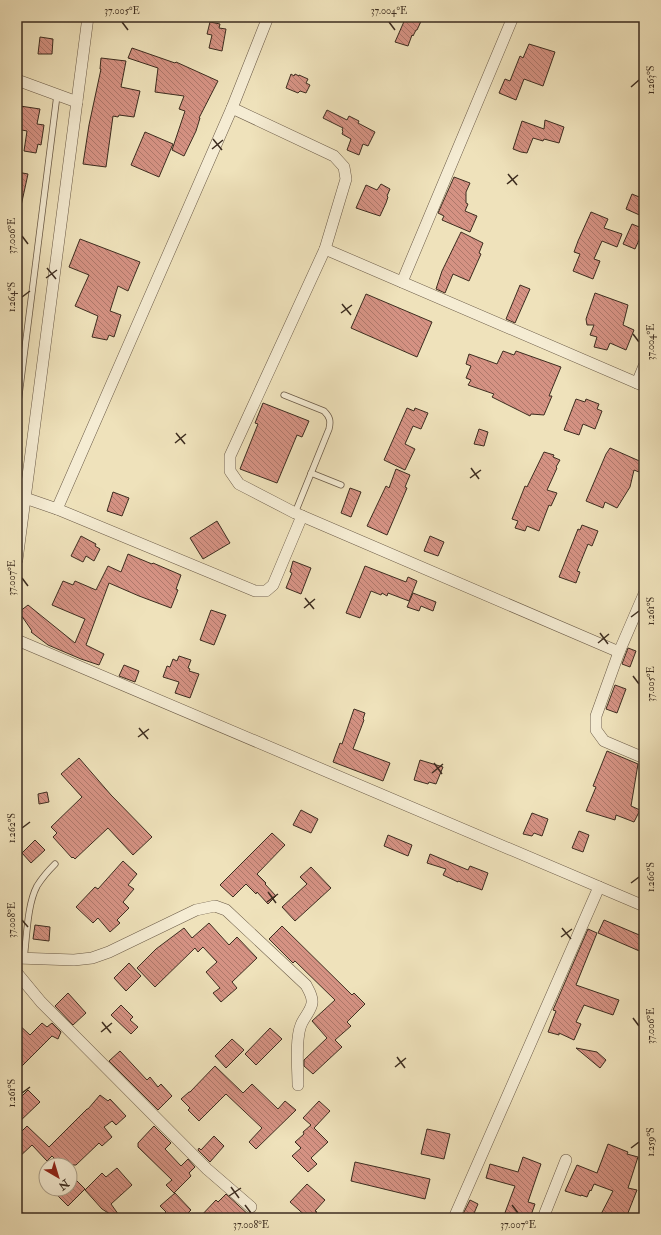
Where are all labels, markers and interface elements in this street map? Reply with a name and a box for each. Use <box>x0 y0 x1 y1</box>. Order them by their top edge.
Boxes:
text: 37.005°E <box>104 5 140 17</box>
text: 37.004°E <box>371 5 407 17</box>
text: 1.263°S <box>645 66 657 94</box>
text: 37.006°E <box>6 218 18 254</box>
text: 1.264°S <box>6 282 18 312</box>
text: 37.004°E <box>645 324 657 360</box>
text: 37.007°E <box>6 560 18 596</box>
text: 1.261°S <box>645 597 657 625</box>
text: 37.005°E <box>645 666 657 702</box>
text: 1.262°S <box>6 813 18 843</box>
text: 1.260°S <box>645 862 657 892</box>
text: 37.008°E <box>6 902 18 938</box>
text: 37.006°E <box>645 1008 657 1044</box>
text: 1.261°S <box>6 1079 18 1107</box>
text: 1.259°S <box>645 1127 657 1157</box>
north arrow <box>38 1157 78 1197</box>
text: N <box>55 1176 73 1193</box>
text: 37.008°E <box>233 1219 269 1231</box>
text: 37.007°E <box>500 1219 536 1231</box>

